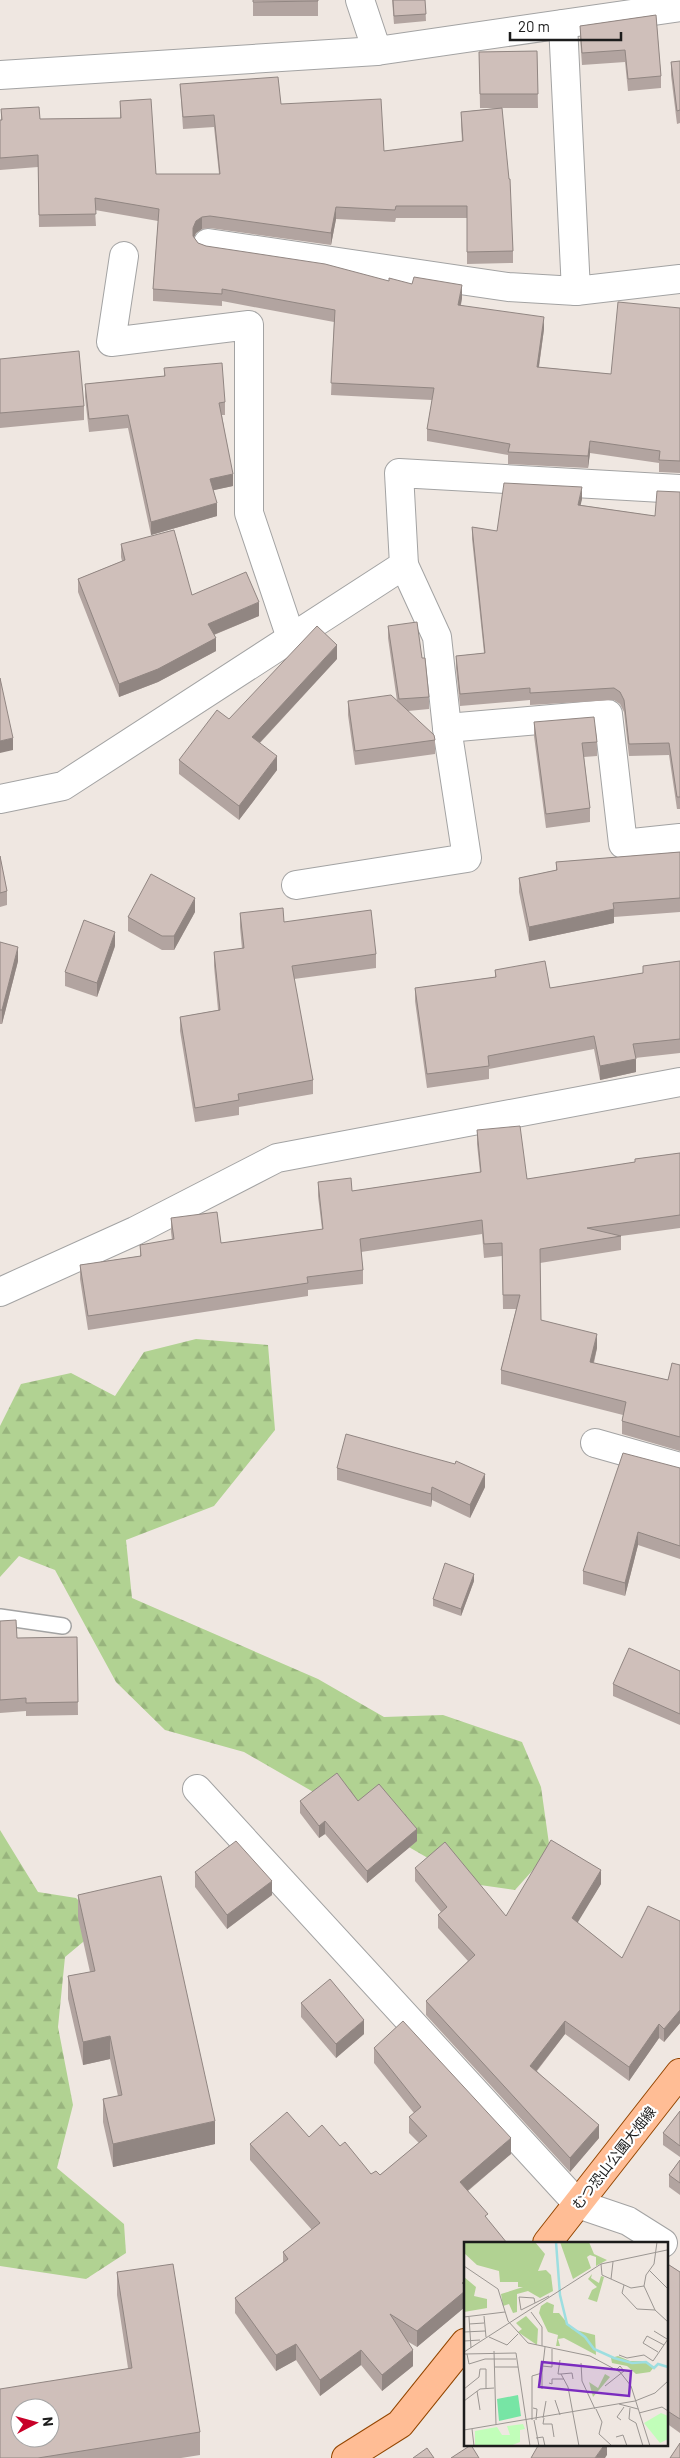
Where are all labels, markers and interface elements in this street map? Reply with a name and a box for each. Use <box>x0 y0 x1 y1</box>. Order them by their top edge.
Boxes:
scale bar <box>510 10 621 42</box>
text: 20 m <box>518 17 550 35</box>
street label: むつ恐山公園大畑線 <box>568 2103 659 2213</box>
inset map <box>464 2242 668 2446</box>
north arrow <box>10 2398 60 2448</box>
text: N <box>39 2416 57 2427</box>

